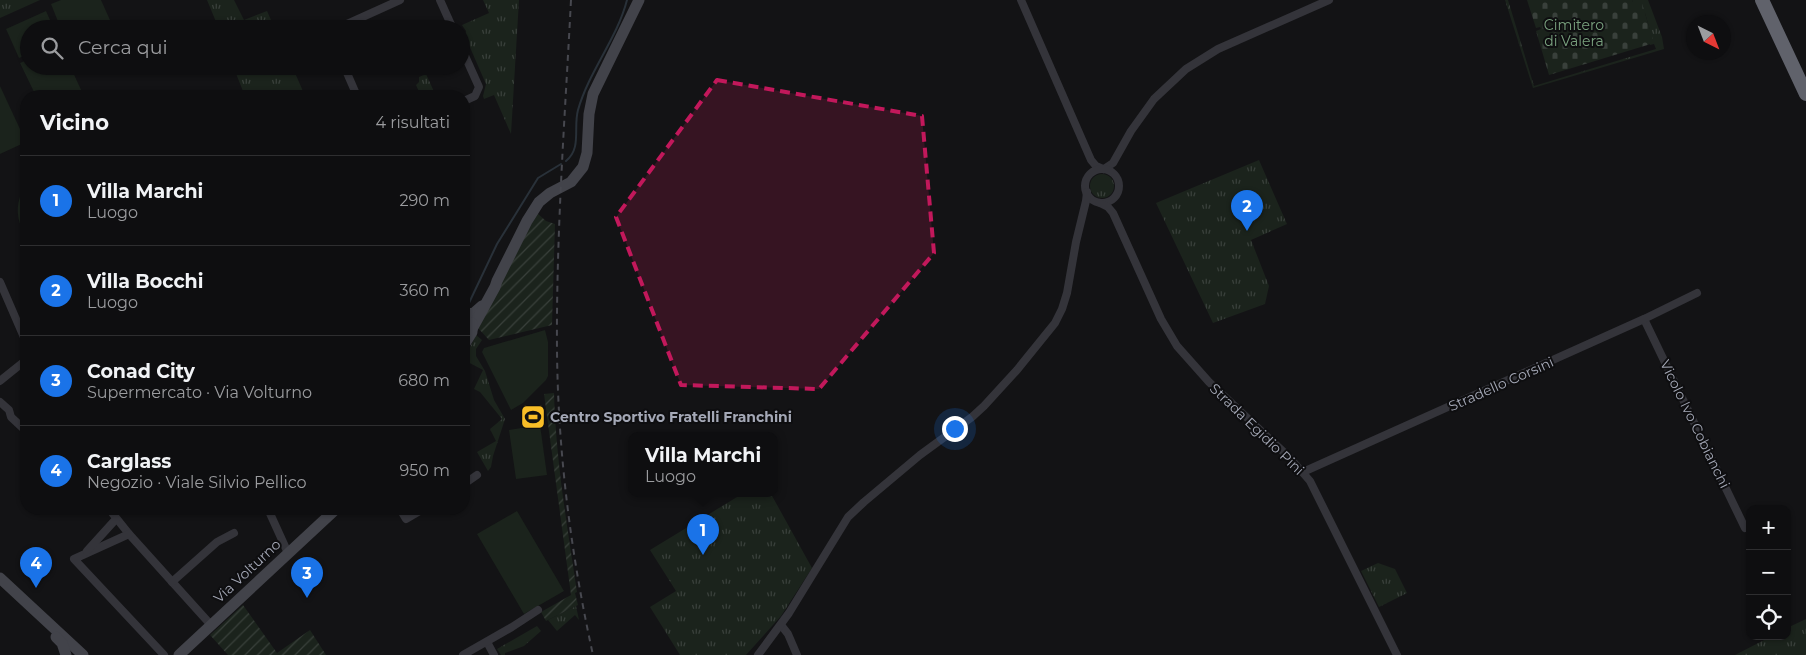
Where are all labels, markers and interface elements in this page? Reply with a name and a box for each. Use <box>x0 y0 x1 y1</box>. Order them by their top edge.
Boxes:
north arrow <box>1686 15 1731 60</box>
park label: Cimitero di Valera <box>1544 16 1604 50</box>
search box <box>20 20 470 75</box>
icon: search <box>38 34 66 62</box>
text: Cerca qui <box>78 36 168 59</box>
text: Vicino <box>40 110 109 135</box>
text: 4 risultati <box>375 113 450 132</box>
text: Villa Marchi <box>87 180 203 203</box>
pin: 2 <box>1231 190 1263 231</box>
text: 1 <box>53 191 59 210</box>
text: 290 m <box>399 191 450 210</box>
text: Luogo <box>87 203 138 222</box>
text: Villa Bocchi <box>87 270 203 293</box>
text: 2 <box>51 281 61 300</box>
text: 360 m <box>399 281 450 300</box>
text: Luogo <box>87 293 138 312</box>
street label: Stradello Corsini <box>1446 353 1556 415</box>
street label: Vicolo Ivo Cobianchi <box>1656 357 1734 491</box>
text: Conad City <box>87 360 195 383</box>
text: 3 <box>51 371 61 390</box>
text: 680 m <box>398 371 450 390</box>
street label: Strada Egidio Pini <box>1206 379 1308 479</box>
text: Supermercato · Via Volturno <box>87 383 312 402</box>
sports icon: Centro Sportivo Fratelli Franchini <box>520 404 546 430</box>
place label: Centro Sportivo Fratelli Franchini <box>550 408 792 426</box>
your location <box>942 416 968 442</box>
popup <box>628 432 778 497</box>
text: Villa Marchi <box>645 444 761 467</box>
text: Carglass <box>87 450 171 473</box>
text: 4 <box>50 461 62 480</box>
text: 950 m <box>399 461 450 480</box>
text: Luogo <box>645 467 696 486</box>
text: Negozio · Viale Silvio Pellico <box>87 473 307 492</box>
map controls <box>1746 505 1791 640</box>
button: + <box>1746 505 1791 550</box>
pin: 1 <box>687 514 719 555</box>
street label: Via Volturno <box>210 535 285 607</box>
pin: 4 <box>20 547 52 588</box>
button: − <box>1746 550 1791 595</box>
pin: 3 <box>291 557 323 598</box>
button: locate <box>1746 595 1791 640</box>

